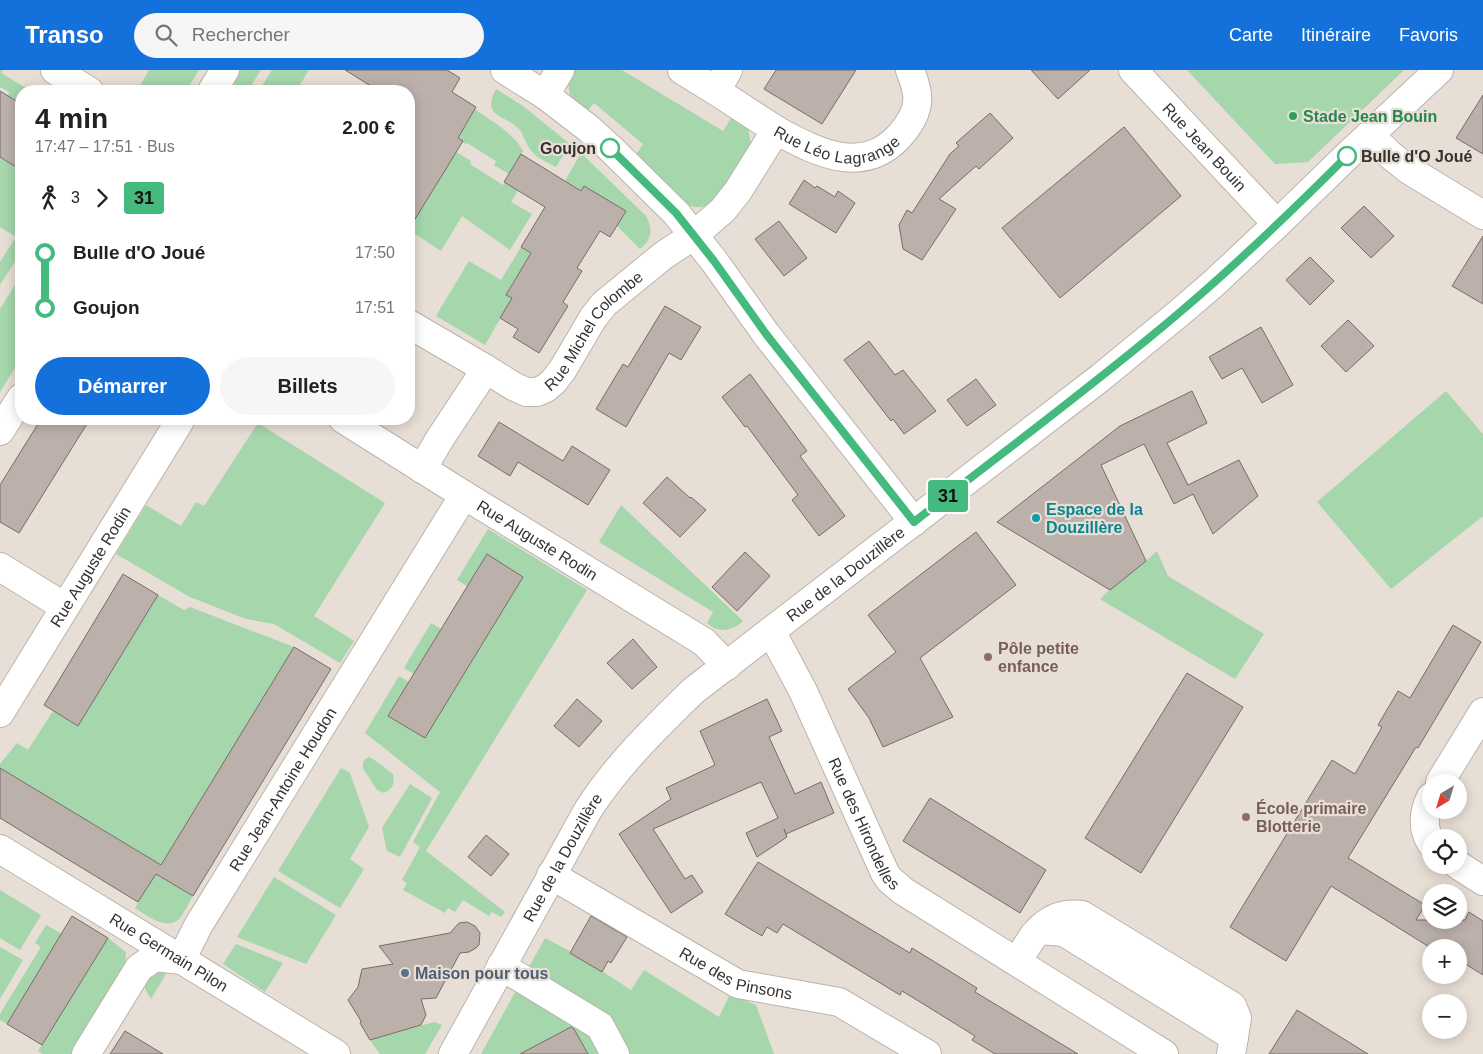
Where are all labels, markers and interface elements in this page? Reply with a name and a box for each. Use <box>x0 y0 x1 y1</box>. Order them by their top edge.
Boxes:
search box <box>134 13 484 58</box>
text: Transo <box>25 21 104 48</box>
icon: search <box>152 21 180 49</box>
text: Rechercher <box>192 24 290 45</box>
text: Carte <box>1229 25 1273 45</box>
text: Itinéraire <box>1301 25 1371 45</box>
text: Favoris <box>1399 25 1458 45</box>
street label: Rue Jean Bouin <box>1159 100 1249 194</box>
text: 4 min <box>35 103 108 134</box>
place label: Stade Jean Bouin <box>1303 108 1437 125</box>
marker: Stade Jean Bouin <box>1287 110 1299 122</box>
text: 2.00 € <box>342 117 395 138</box>
street label: Rue Léo Lagrange <box>771 123 903 167</box>
text: 17:47 – 17:51 · Bus <box>35 138 175 155</box>
marker: Goujon <box>600 138 620 158</box>
place label: Goujon <box>540 140 596 157</box>
marker: Bulle d'O Joué <box>1337 146 1357 166</box>
place label: Bulle d'O Joué <box>1361 148 1472 165</box>
icon: walk <box>35 184 63 212</box>
icon: forward <box>88 184 116 212</box>
text: 31 <box>134 188 154 208</box>
text: 3 <box>71 189 80 206</box>
text: Bulle d'O Joué <box>73 242 205 263</box>
text: 17:50 <box>355 244 395 261</box>
street label: Rue Michel Colombe <box>541 268 646 394</box>
text: Goujon <box>73 297 139 318</box>
text: 17:51 <box>355 299 395 316</box>
button: Démarrer <box>35 357 210 415</box>
button: Billets <box>220 357 395 415</box>
line badge: 31 <box>926 480 970 512</box>
text: 31 <box>938 486 958 506</box>
street label: Rue Auguste Rodin <box>474 497 600 584</box>
place label: Espace de la Douzillère <box>1046 501 1143 536</box>
street label: Rue Auguste Rodin <box>47 504 134 630</box>
marker: Espace de la Douzillère <box>1030 512 1042 524</box>
street label: Rue de la Douzillère <box>783 524 908 625</box>
place label: Pôle petite enfance <box>998 640 1079 675</box>
marker: Pôle petite enfance <box>982 651 994 663</box>
street label: Rue Jean-Antoine Houdon <box>226 704 340 874</box>
street label: Rue des Hirondelles <box>825 755 903 893</box>
north arrow <box>1422 774 1468 819</box>
map controls <box>1422 774 1467 1039</box>
street label: Rue de la Douzillère <box>520 790 606 925</box>
place label: École primaire Blotterie <box>1256 799 1366 835</box>
marker: École primaire Blotterie <box>1240 811 1252 823</box>
button: locate <box>1422 829 1467 874</box>
button: layers <box>1422 884 1467 929</box>
street label: Rue Germain Pilon <box>107 910 231 995</box>
button: + <box>1422 939 1467 984</box>
street label: Rue des Pinsons <box>676 944 794 1003</box>
place label: Maison pour tous <box>415 965 548 982</box>
marker: Maison pour tous <box>399 967 411 979</box>
button: − <box>1422 994 1467 1039</box>

